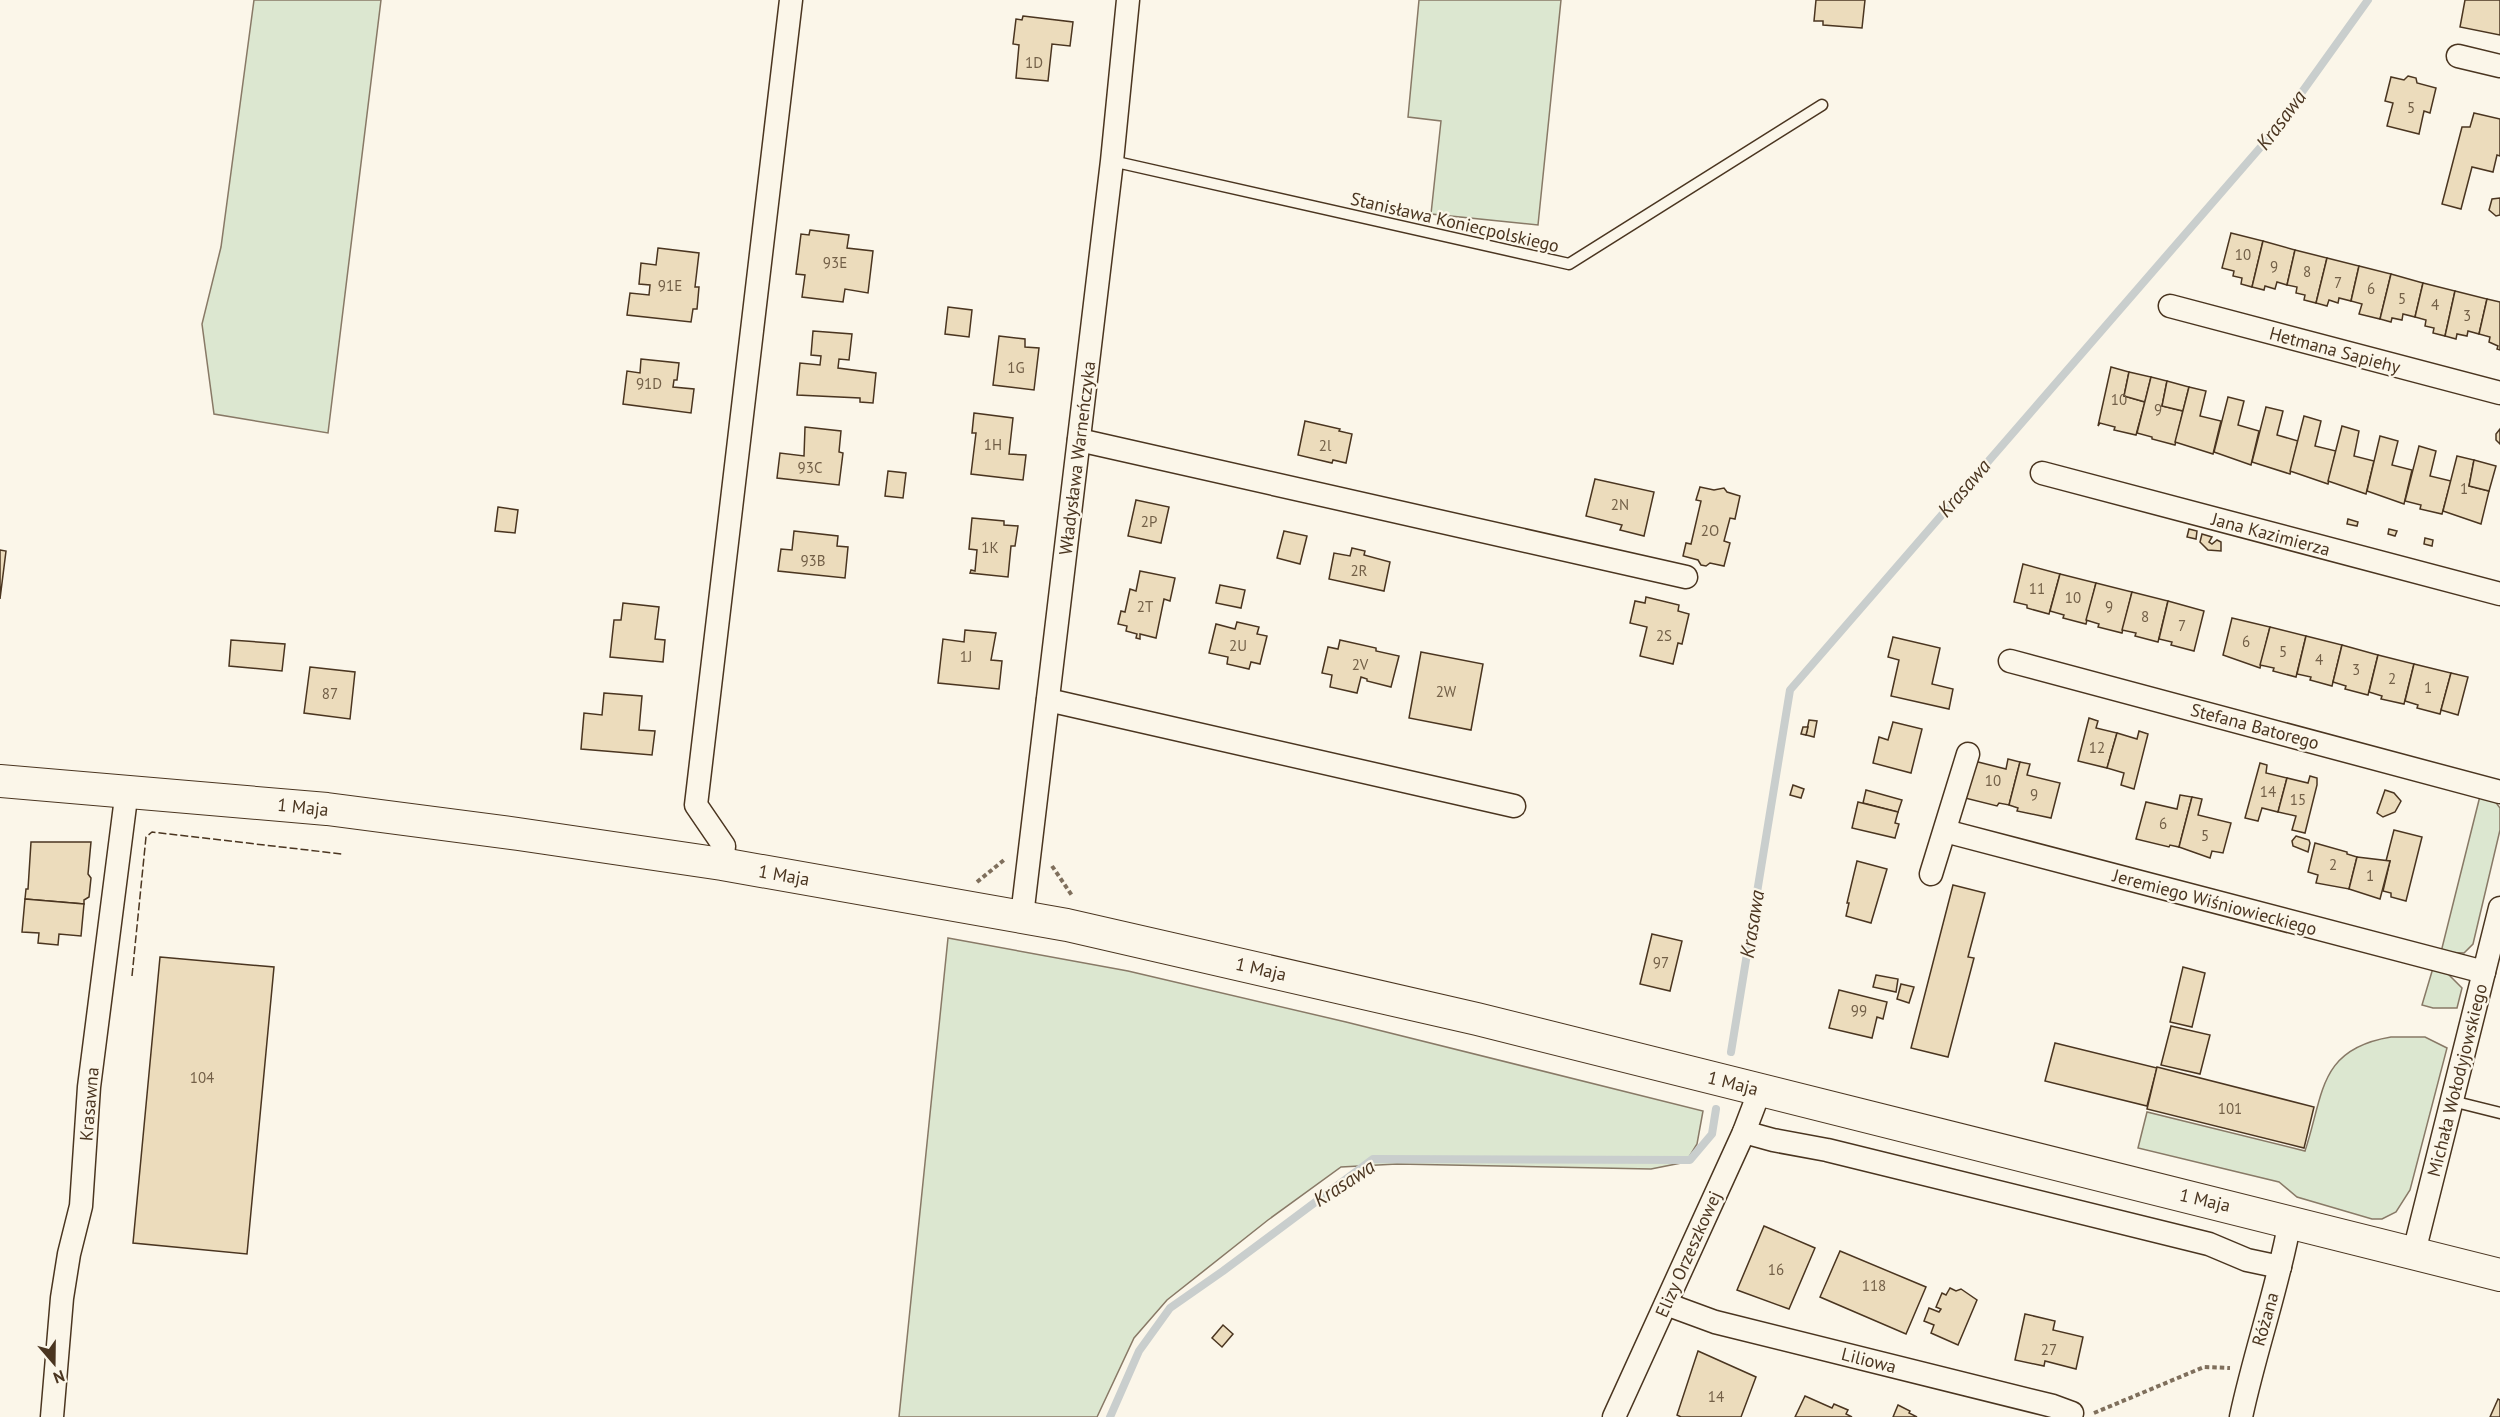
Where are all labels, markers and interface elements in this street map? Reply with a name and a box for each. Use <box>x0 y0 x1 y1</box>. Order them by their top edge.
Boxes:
house number: 1D <box>1025 53 1043 72</box>
water label: Krasawa <box>2250 85 2312 155</box>
house number: 5 <box>2407 98 2415 117</box>
street label: Stanisława Koniecpolskiego <box>1348 187 1562 257</box>
house number: 10 <box>2235 245 2251 264</box>
house number: 93E <box>823 253 847 272</box>
house number: 9 <box>2270 257 2278 276</box>
house number: 8 <box>2303 262 2311 281</box>
house number: 7 <box>2334 273 2342 292</box>
house number: 91E <box>658 276 682 295</box>
house number: 6 <box>2367 279 2375 298</box>
house number: 5 <box>2398 289 2406 308</box>
house number: 4 <box>2431 295 2439 314</box>
house number: 3 <box>2463 306 2471 325</box>
street label: Hetmana Sapiehy <box>2267 321 2404 379</box>
house number: 1G <box>1007 358 1025 377</box>
street label: Władysława Warneńczyka <box>1054 360 1100 556</box>
house number: 91D <box>636 374 662 393</box>
house number: 10 <box>2111 390 2127 409</box>
house number: 9 <box>2154 400 2162 419</box>
house number: 1H <box>984 435 1002 454</box>
house number: 2l <box>1319 436 1332 455</box>
water label: Krasawa <box>1932 453 1996 522</box>
house number: 93C <box>798 458 822 477</box>
house number: 1 <box>2460 479 2468 498</box>
house number: 2N <box>1611 495 1629 514</box>
street label: Jana Kazimierza <box>2208 507 2333 561</box>
house number: 2P <box>1141 512 1157 531</box>
house number: 2O <box>1701 521 1719 540</box>
house number: 1K <box>981 538 999 557</box>
house number: 93B <box>800 551 826 570</box>
house number: 2R <box>1350 561 1368 580</box>
house number: 11 <box>2029 579 2045 598</box>
house number: 10 <box>2065 588 2081 607</box>
house number: 2T <box>1137 597 1154 616</box>
house number: 9 <box>2105 597 2113 616</box>
house number: 8 <box>2141 607 2149 626</box>
house number: 7 <box>2178 616 2186 635</box>
house number: 2S <box>1656 626 1672 645</box>
house number: 6 <box>2242 632 2250 651</box>
house number: 2U <box>1229 636 1247 655</box>
house number: 5 <box>2279 642 2287 661</box>
house number: 1J <box>960 647 972 666</box>
house number: 4 <box>2315 650 2323 669</box>
house number: 2V <box>1352 655 1369 674</box>
house number: 3 <box>2352 660 2360 679</box>
house number: 2 <box>2388 669 2396 688</box>
house number: 1 <box>2424 678 2432 697</box>
house number: 2W <box>1436 682 1457 701</box>
house number: 87 <box>322 684 338 703</box>
street label: Stefana Batorego <box>2188 698 2322 754</box>
house number: 12 <box>2089 738 2105 757</box>
house number: 10 <box>1985 771 2001 790</box>
house number: 14 <box>2260 782 2276 801</box>
house number: 9 <box>2030 785 2038 804</box>
house number: 15 <box>2290 790 2306 809</box>
street label: 1 Maja <box>276 793 330 821</box>
house number: 6 <box>2159 814 2167 833</box>
house number: 5 <box>2201 826 2209 845</box>
house number: 2 <box>2329 855 2337 874</box>
street label: 1 Maja <box>757 859 811 891</box>
street label: Jeremiego Wiśniowieckiego <box>2110 863 2319 940</box>
house number: 1 <box>2366 866 2374 885</box>
water label: Krasawa <box>1734 888 1770 960</box>
street label: 1 Maja <box>1233 952 1289 986</box>
house number: 97 <box>1653 953 1669 972</box>
street label: Michała Wołodyjowskiego <box>2422 981 2492 1179</box>
house number: 99 <box>1851 1001 1867 1020</box>
street label: Krasawna <box>74 1066 104 1142</box>
street label: 1 Maja <box>1705 1066 1761 1100</box>
house number: 104 <box>190 1068 214 1087</box>
house number: 101 <box>2218 1099 2242 1118</box>
water label: Krasawa <box>1308 1153 1380 1213</box>
street label: 1 Maja <box>2177 1183 2233 1217</box>
street label: Elizy Orzeszkowej <box>1650 1187 1726 1321</box>
house number: 16 <box>1768 1260 1784 1279</box>
house number: 118 <box>1862 1276 1886 1295</box>
street label: Różana <box>2246 1289 2284 1349</box>
north arrow <box>24 1333 84 1393</box>
house number: 27 <box>2041 1340 2057 1359</box>
street label: Liliowa <box>1839 1342 1899 1378</box>
text: N <box>51 1366 67 1388</box>
house number: 14 <box>1708 1387 1724 1406</box>

